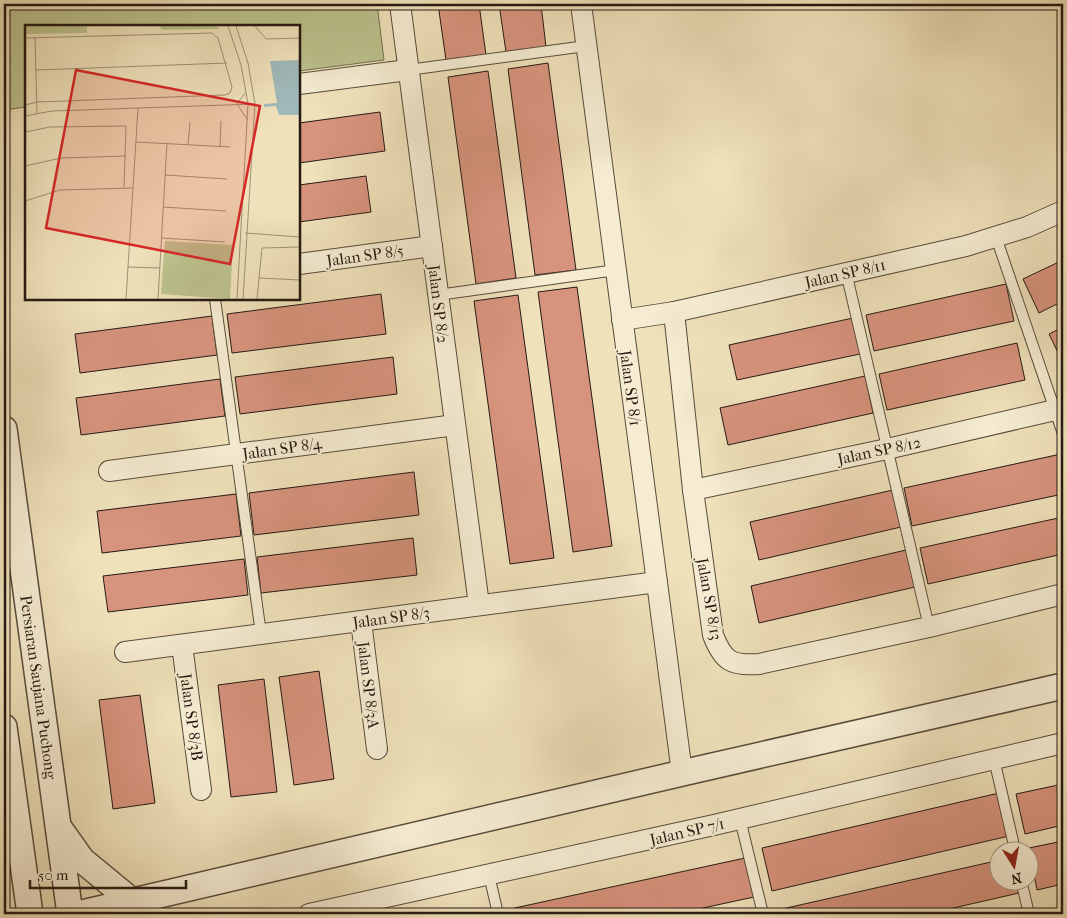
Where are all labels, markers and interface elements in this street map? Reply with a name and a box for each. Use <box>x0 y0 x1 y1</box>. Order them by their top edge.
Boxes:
inset map <box>25 25 300 300</box>
street label: Jalan SP 8/5 <box>323 241 405 271</box>
street label: Jalan SP 8/11 <box>801 255 887 292</box>
street label: Jalan SP 8/2 <box>424 262 453 344</box>
street label: Jalan SP 8/1 <box>615 347 645 427</box>
street label: Jalan SP 8/12 <box>834 432 923 469</box>
street label: Jalan SP 8/4 <box>239 433 324 464</box>
street label: Jalan SP 8/13 <box>693 555 726 642</box>
street label: Persiaran Saujana Puchong <box>16 594 61 781</box>
street label: Jalan SP 8/3 <box>349 603 431 633</box>
street label: Jalan SP 8/3A <box>353 638 383 730</box>
street label: Jalan SP 8/3B <box>176 670 207 762</box>
street label: Jalan SP 7/1 <box>646 814 726 850</box>
north arrow <box>990 840 1040 890</box>
scale bar <box>30 858 186 890</box>
text: 50 m <box>38 866 69 884</box>
text: N <box>1009 869 1023 888</box>

